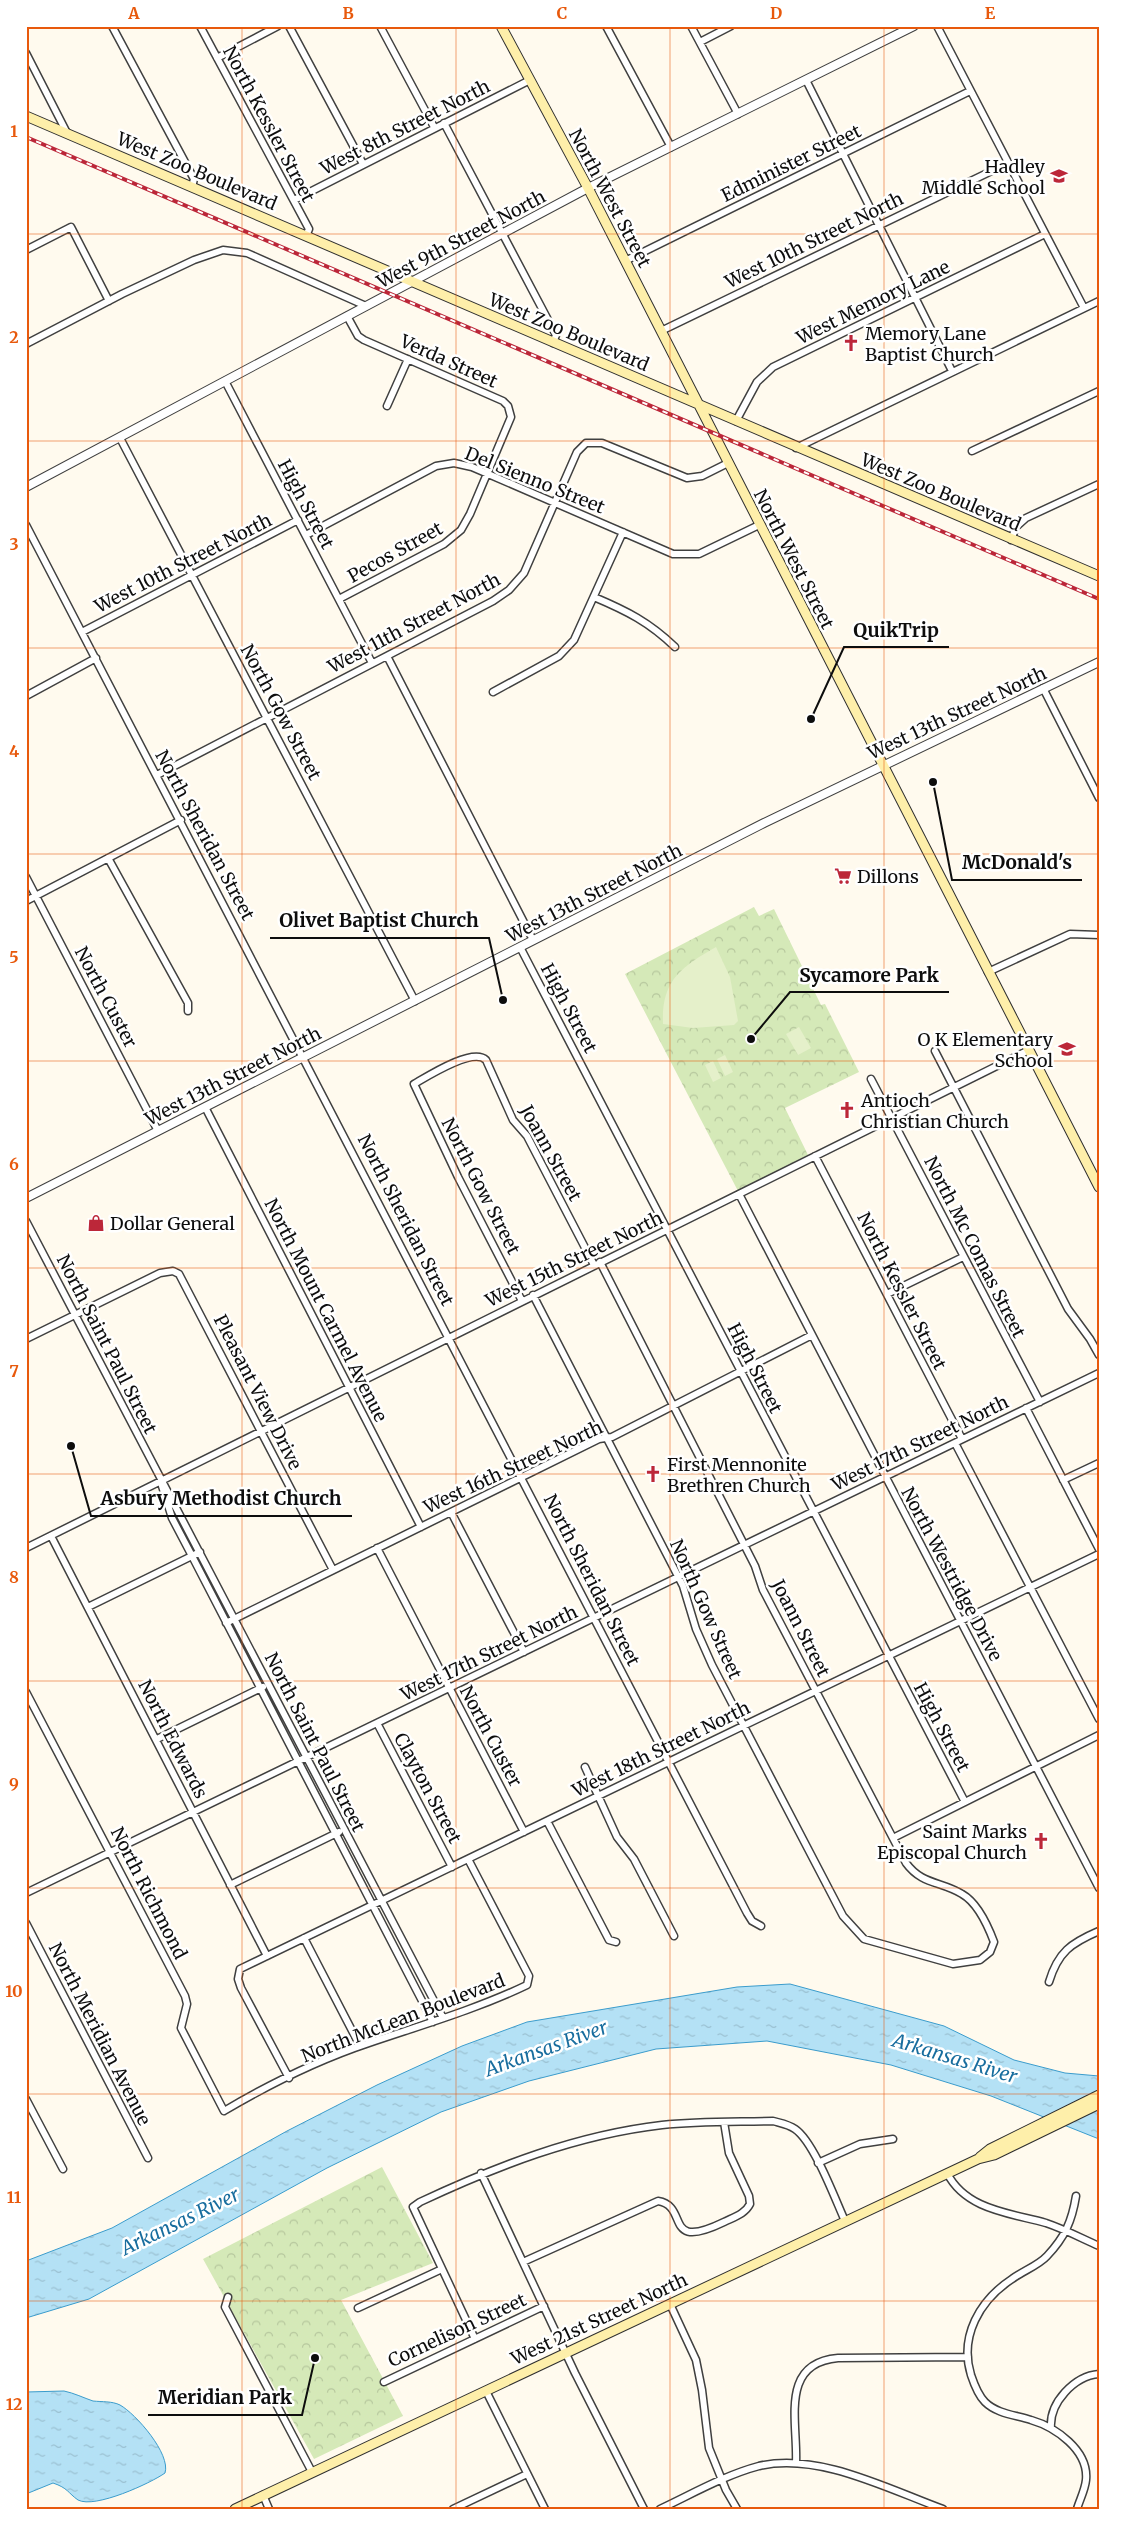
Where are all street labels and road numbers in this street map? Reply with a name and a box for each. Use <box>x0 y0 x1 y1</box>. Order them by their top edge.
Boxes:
street label: North Kessler Street <box>218 42 320 206</box>
street label: West 8th Street North <box>315 74 494 180</box>
street label: Edminister Street <box>717 119 865 207</box>
street label: North West Street <box>564 125 656 271</box>
street label: West Zoo Boulevard <box>113 126 281 215</box>
street label: West 9th Street North <box>372 185 549 294</box>
street label: West 10th Street North <box>720 187 907 294</box>
street label: West Memory Lane <box>792 255 953 350</box>
street label: West Zoo Boulevard <box>485 287 653 376</box>
street label: Verda Street <box>396 329 501 393</box>
street label: Del Sienno Street <box>462 441 608 519</box>
street label: West Zoo Boulevard <box>857 447 1025 536</box>
street label: High Street <box>273 455 339 553</box>
street label: North West Street <box>749 485 839 633</box>
street label: West 10th Street North <box>90 508 275 618</box>
street label: Pecos Street <box>344 516 446 588</box>
street label: West 11th Street North <box>323 568 504 679</box>
street label: North Gow Street <box>236 640 326 784</box>
street label: West 13th Street North <box>863 661 1050 765</box>
street label: North Sheridan Street <box>150 746 260 924</box>
street label: West 13th Street North <box>501 839 686 948</box>
street label: North Custer <box>70 943 142 1051</box>
street label: High Street <box>536 959 602 1057</box>
street label: West 13th Street North <box>140 1022 325 1131</box>
street label: Joann Street <box>515 1100 587 1205</box>
street label: North Gow Street <box>437 1114 525 1258</box>
street label: North Sheridan Street <box>353 1130 459 1310</box>
street label: North Mc Comas Street <box>919 1152 1031 1342</box>
street label: North Mount Carmel Avenue <box>260 1194 392 1426</box>
street label: West 15th Street North <box>481 1206 666 1312</box>
street label: North Kessler Street <box>852 1208 952 1374</box>
street label: North Saint Paul Street <box>52 1250 162 1438</box>
street label: Pleasant View Drive <box>209 1311 307 1473</box>
street label: High Street <box>722 1319 788 1417</box>
street label: West 17th Street North <box>827 1390 1012 1496</box>
street label: West 16th Street North <box>419 1415 606 1519</box>
street label: North Westridge Drive <box>896 1483 1008 1665</box>
street label: North Sheridan Street <box>539 1490 645 1670</box>
street label: North Gow Street <box>665 1536 747 1682</box>
street label: Joann Street <box>766 1575 835 1681</box>
street label: West 17th Street North <box>396 1600 581 1706</box>
street label: North Saint Paul Street <box>260 1648 370 1836</box>
street label: North Edwards <box>133 1676 213 1802</box>
street label: High Street <box>909 1678 975 1776</box>
street label: North Custer <box>455 1682 527 1790</box>
street label: West 18th Street North <box>567 1696 754 1803</box>
street label: Clayton Street <box>389 1729 467 1847</box>
street label: North Richmond <box>106 1823 192 1963</box>
street label: North Meridian Avenue <box>44 1939 156 2129</box>
street label: North McLean Boulevard <box>298 1969 508 2067</box>
street label: West 21st Street North <box>506 2268 691 2370</box>
street label: Cornelison Street <box>384 2288 530 2372</box>

